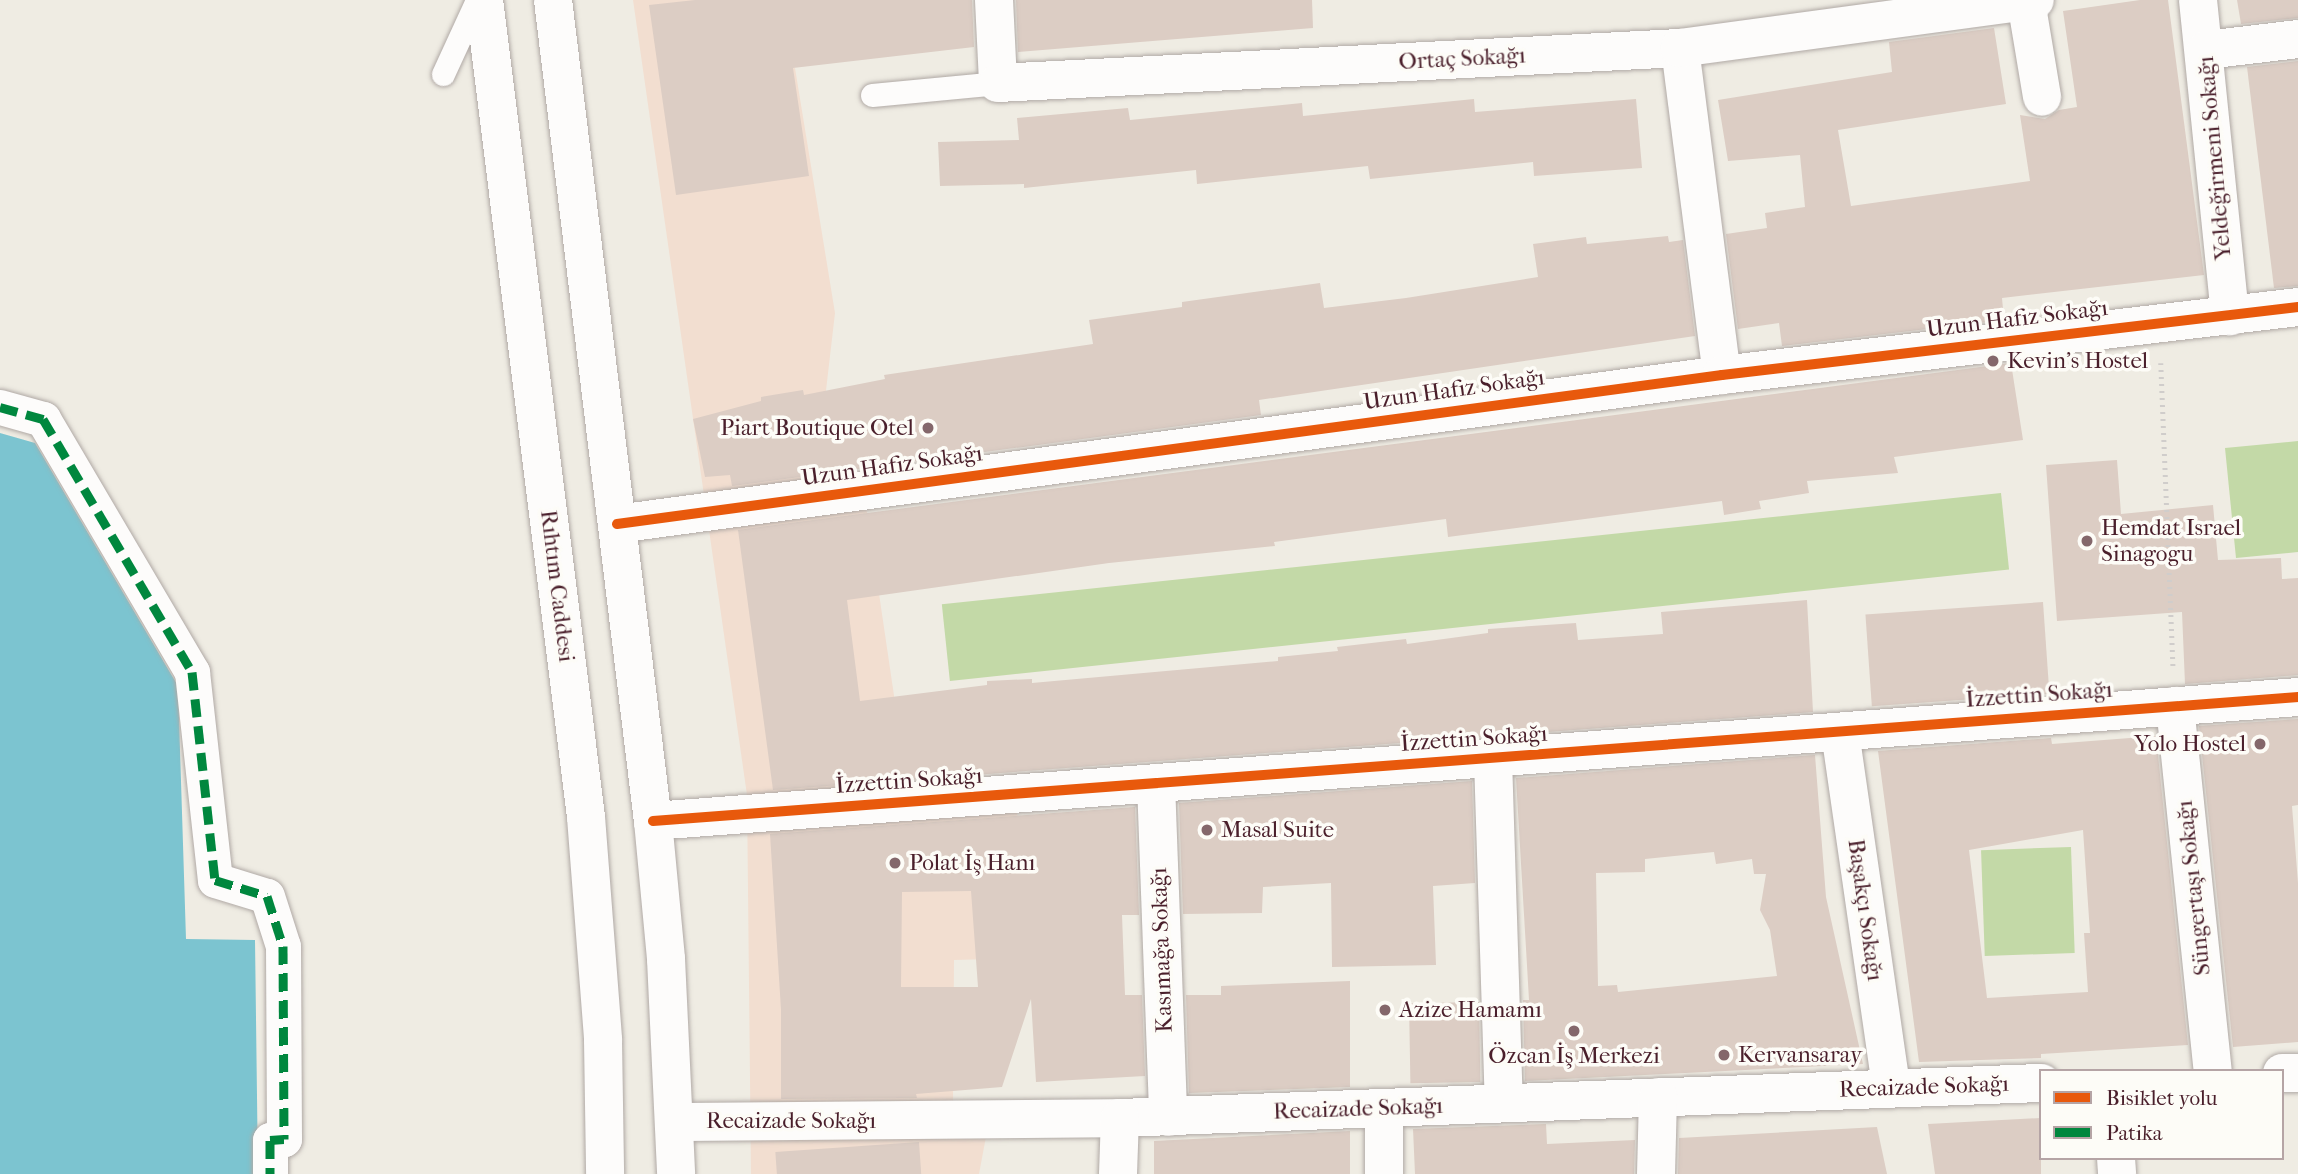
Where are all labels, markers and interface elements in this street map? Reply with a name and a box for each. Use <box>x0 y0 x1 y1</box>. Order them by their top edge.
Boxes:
street label: Ortaç Sokağı <box>1398 42 1526 76</box>
street label: Yeldeğirmeni Sokağı <box>2192 55 2238 261</box>
street label: Uzun Hafız Sokağı <box>1925 294 2109 344</box>
place label: Kevin's Hostel <box>2007 347 2148 375</box>
marker: Kevin's Hostel <box>1985 353 2001 369</box>
street label: Uzun Hafız Sokağı <box>1362 364 1546 416</box>
place label: Piart Boutique Otel <box>720 414 914 442</box>
marker: Piart Boutique Otel <box>920 420 936 436</box>
street label: Uzun Hafız Sokağı <box>800 440 984 492</box>
street label: Rıhtım Caddesi <box>534 508 580 664</box>
place label: Hemdat Israel Sinagogu <box>2101 514 2241 568</box>
marker: Hemdat Israel Sinagogu <box>2079 533 2095 549</box>
street label: İzzettin Sokağı <box>1965 676 2113 714</box>
street label: İzzettin Sokağı <box>1400 720 1548 758</box>
place label: Yolo Hostel <box>2134 730 2246 758</box>
marker: Yolo Hostel <box>2252 736 2268 752</box>
street label: İzzettin Sokağı <box>835 762 983 800</box>
street label: Süngertaşı Sokağı <box>2171 799 2217 977</box>
place label: Masal Suite <box>1221 816 1334 844</box>
marker: Masal Suite <box>1199 822 1215 838</box>
street label: Başakçı Sokağı <box>1841 837 1889 983</box>
place label: Polat İş Hanı <box>909 849 1035 877</box>
marker: Polat İş Hanı <box>887 855 903 871</box>
street label: Kasımağa Sokağı <box>1145 867 1179 1033</box>
place label: Azize Hamamı <box>1399 996 1542 1024</box>
marker: Azize Hamamı <box>1377 1002 1393 1018</box>
marker: Özcan İş Merkezi <box>1566 1023 1582 1039</box>
place label: Kervansaray <box>1738 1041 1862 1069</box>
place label: Özcan İş Merkezi <box>1488 1042 1660 1070</box>
marker: Kervansaray <box>1716 1047 1732 1063</box>
legend <box>2039 1069 2284 1160</box>
street label: Recaizade Sokağı <box>1839 1070 2009 1104</box>
text: Bisiklet yolu <box>2106 1086 2217 1110</box>
street label: Recaizade Sokağı <box>1273 1092 1443 1126</box>
street label: Recaizade Sokağı <box>706 1107 876 1135</box>
text: Patika <box>2106 1121 2162 1145</box>

